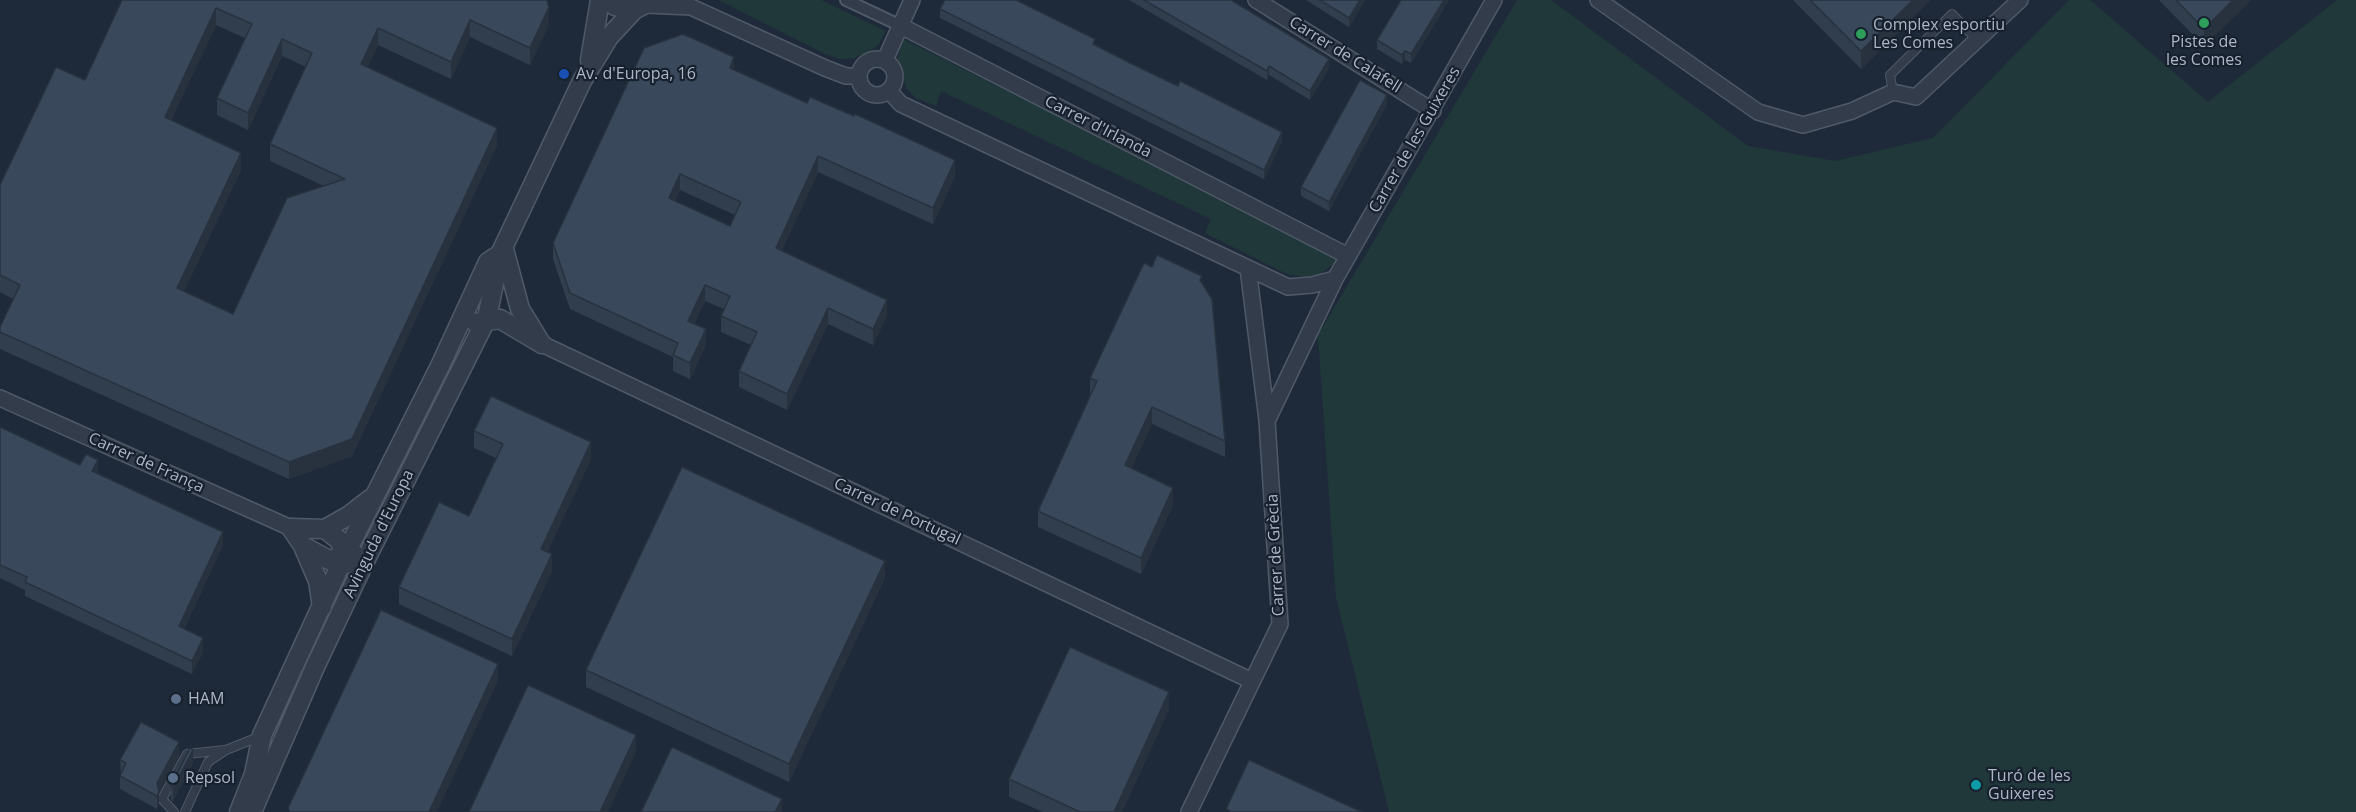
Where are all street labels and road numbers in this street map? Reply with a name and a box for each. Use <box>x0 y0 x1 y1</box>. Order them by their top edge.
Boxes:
street label: Carrer de Calafell <box>1285 13 1405 97</box>
street label: Carrer de les Guixeres <box>1365 64 1465 216</box>
street label: Carrer d'Irlanda <box>1041 92 1155 162</box>
street label: Carrer de França <box>85 429 207 497</box>
street label: Avinguda d'Europa <box>340 467 418 601</box>
street label: Carrer de Portugal <box>831 474 963 550</box>
street label: Carrer de Grècia <box>1263 493 1289 617</box>

